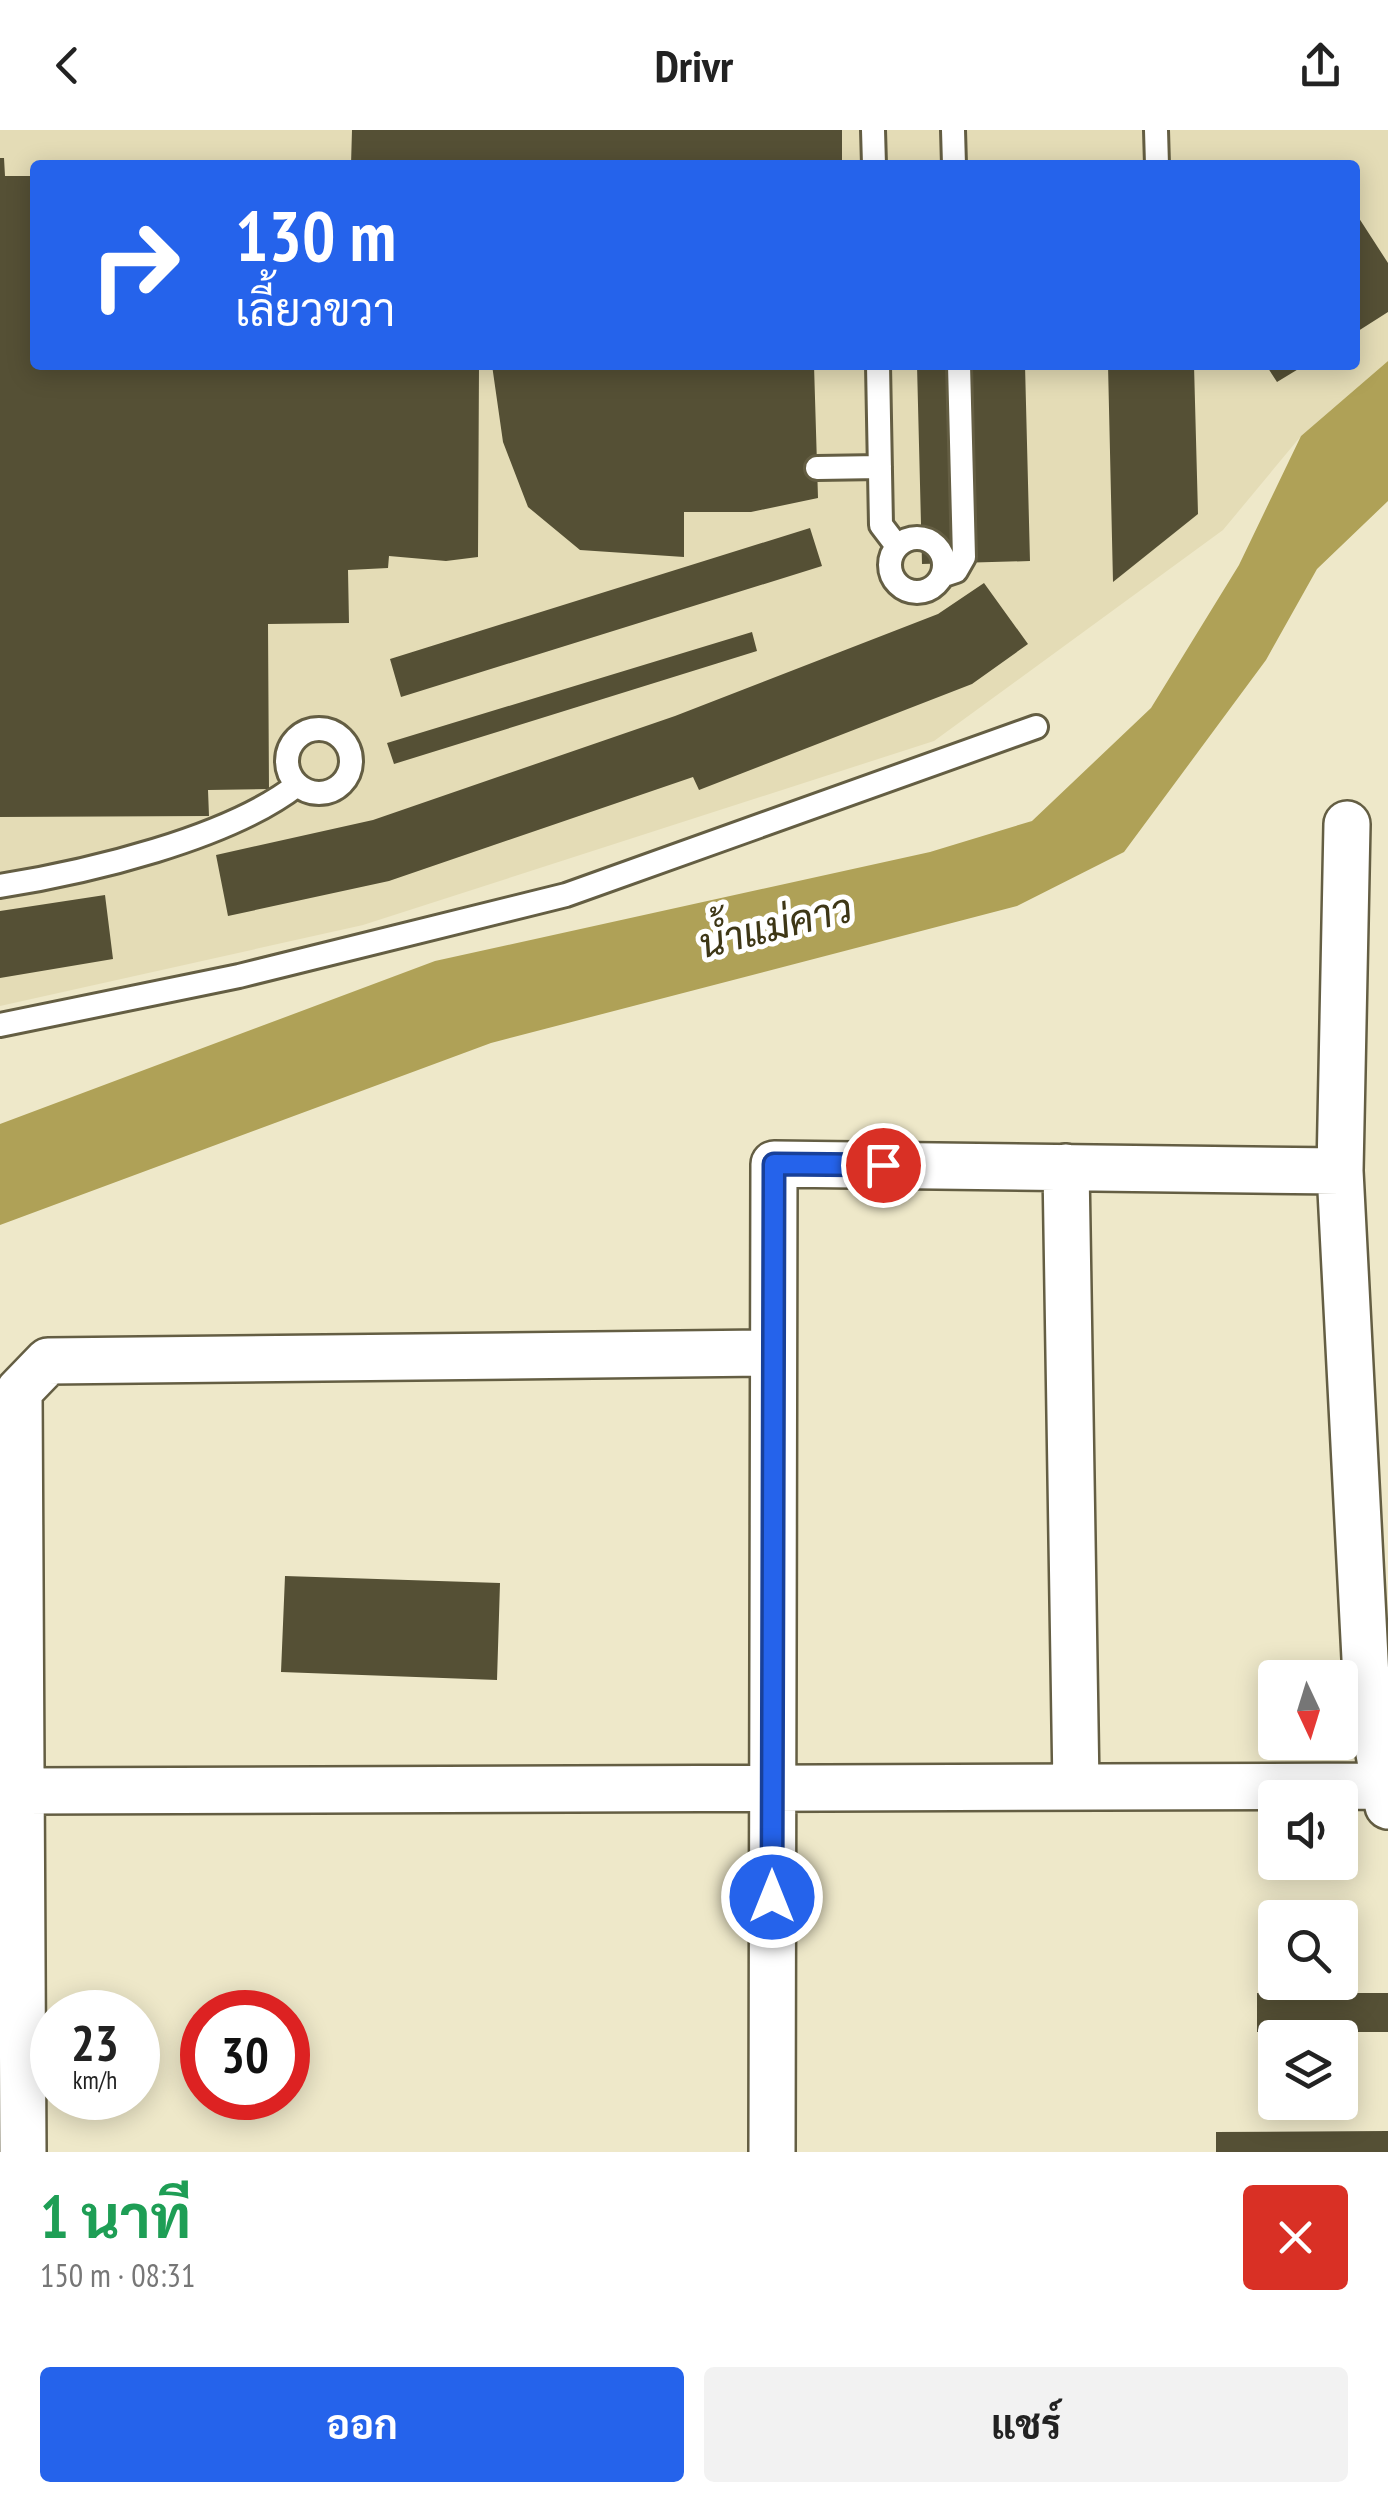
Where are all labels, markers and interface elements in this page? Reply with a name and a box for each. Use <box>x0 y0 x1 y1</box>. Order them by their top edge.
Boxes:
text: Drivr <box>655 36 733 94</box>
icon: back <box>40 38 95 93</box>
icon: share <box>1293 38 1348 93</box>
text: 130 m <box>235 190 396 280</box>
icon: right <box>70 200 200 330</box>
text: เลี้ยวขวา <box>235 280 395 338</box>
water label: น้ำแม่คาว <box>691 873 857 969</box>
pin <box>841 1123 926 1208</box>
icon: arrive <box>856 1138 911 1193</box>
north arrow <box>1258 1660 1358 1760</box>
map controls <box>1258 1660 1358 2120</box>
button: sound <box>1258 1780 1358 1880</box>
position arrow <box>720 1845 824 1949</box>
button: search <box>1258 1900 1358 2000</box>
speed limit sign: 30 <box>180 1990 310 2120</box>
text: 23 <box>71 2010 119 2075</box>
button: layers <box>1258 2020 1358 2120</box>
text: km/h <box>73 2064 117 2096</box>
text: 1 นาที <box>40 2177 191 2255</box>
button: close <box>1243 2185 1348 2290</box>
text: 150 m · 08:31 <box>40 2254 195 2296</box>
button: ออก <box>40 2367 684 2482</box>
button: แชร์ <box>704 2367 1348 2482</box>

